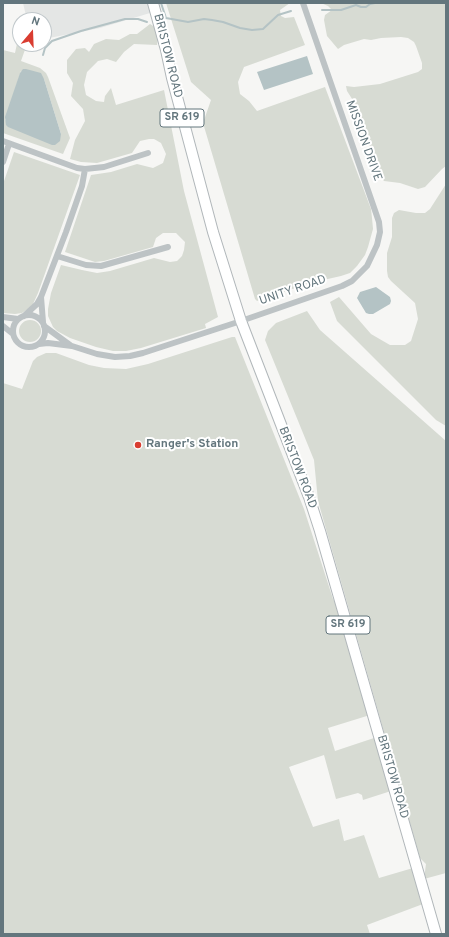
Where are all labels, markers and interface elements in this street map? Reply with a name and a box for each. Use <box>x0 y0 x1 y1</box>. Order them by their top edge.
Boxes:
north arrow <box>12 12 52 52</box>
street label: BRISTOW ROAD <box>150 12 184 100</box>
text: N <box>30 14 42 30</box>
street label: MISSION DRIVE <box>342 99 384 183</box>
road number: SR 619 <box>160 109 204 127</box>
street label: UNITY ROAD <box>258 273 328 309</box>
street label: BRISTOW ROAD <box>275 425 319 511</box>
place label: Ranger's Station <box>146 438 238 452</box>
marker: Ranger's Station <box>133 440 143 450</box>
road number: SR 619 <box>326 616 370 634</box>
street label: BRISTOW ROAD <box>373 734 411 820</box>

